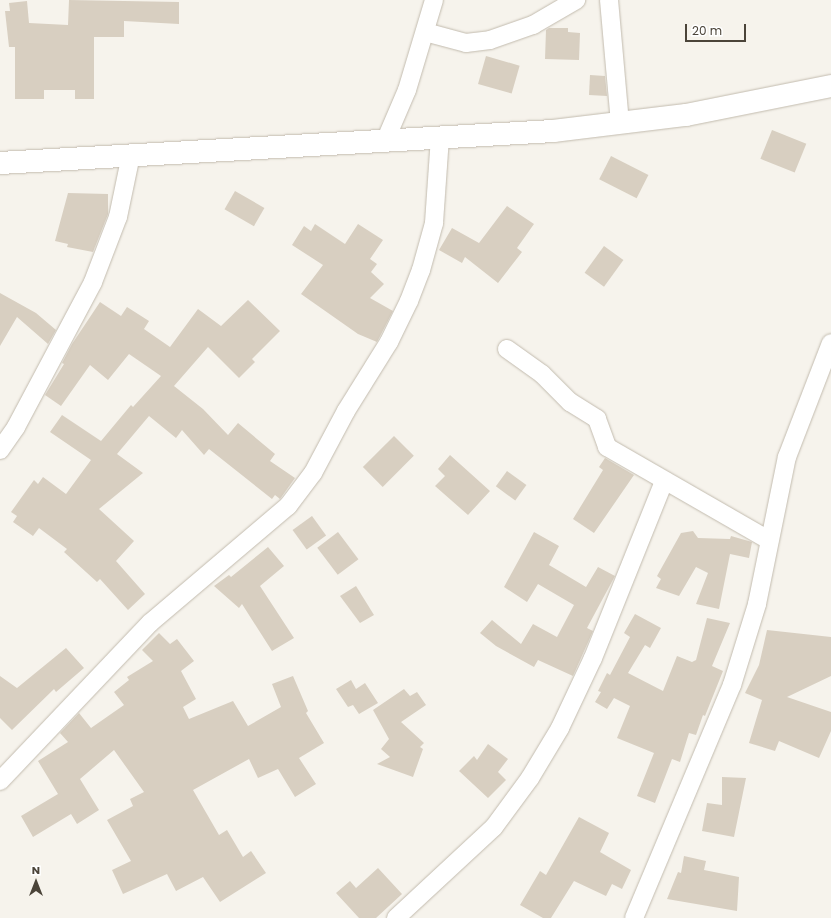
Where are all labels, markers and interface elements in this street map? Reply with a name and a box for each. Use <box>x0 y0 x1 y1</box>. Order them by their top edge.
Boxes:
scale bar <box>687 16 748 42</box>
text: 20 m <box>692 22 722 39</box>
north arrow <box>16 862 56 902</box>
text: N <box>32 862 40 878</box>

